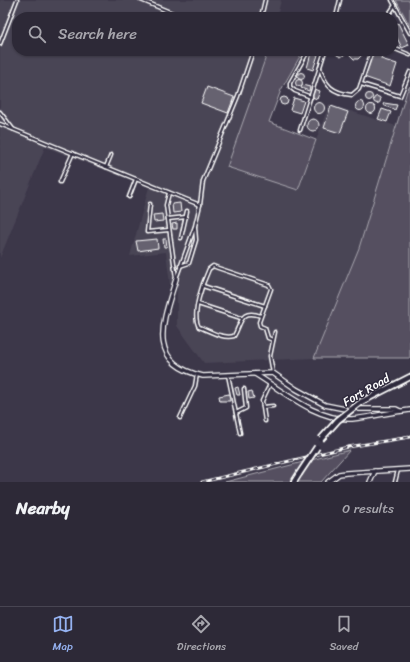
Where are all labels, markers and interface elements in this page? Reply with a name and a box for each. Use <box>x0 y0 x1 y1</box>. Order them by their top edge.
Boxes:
search box <box>12 12 398 56</box>
text: Search here <box>58 21 137 47</box>
icon: search <box>26 23 48 45</box>
street label: Fort Road <box>338 367 394 412</box>
text: Nearby <box>16 493 70 523</box>
text: 0 results <box>342 497 394 520</box>
tab: Map <box>52 613 74 656</box>
tab: Directions <box>177 613 226 656</box>
tab: Saved <box>329 613 358 656</box>

